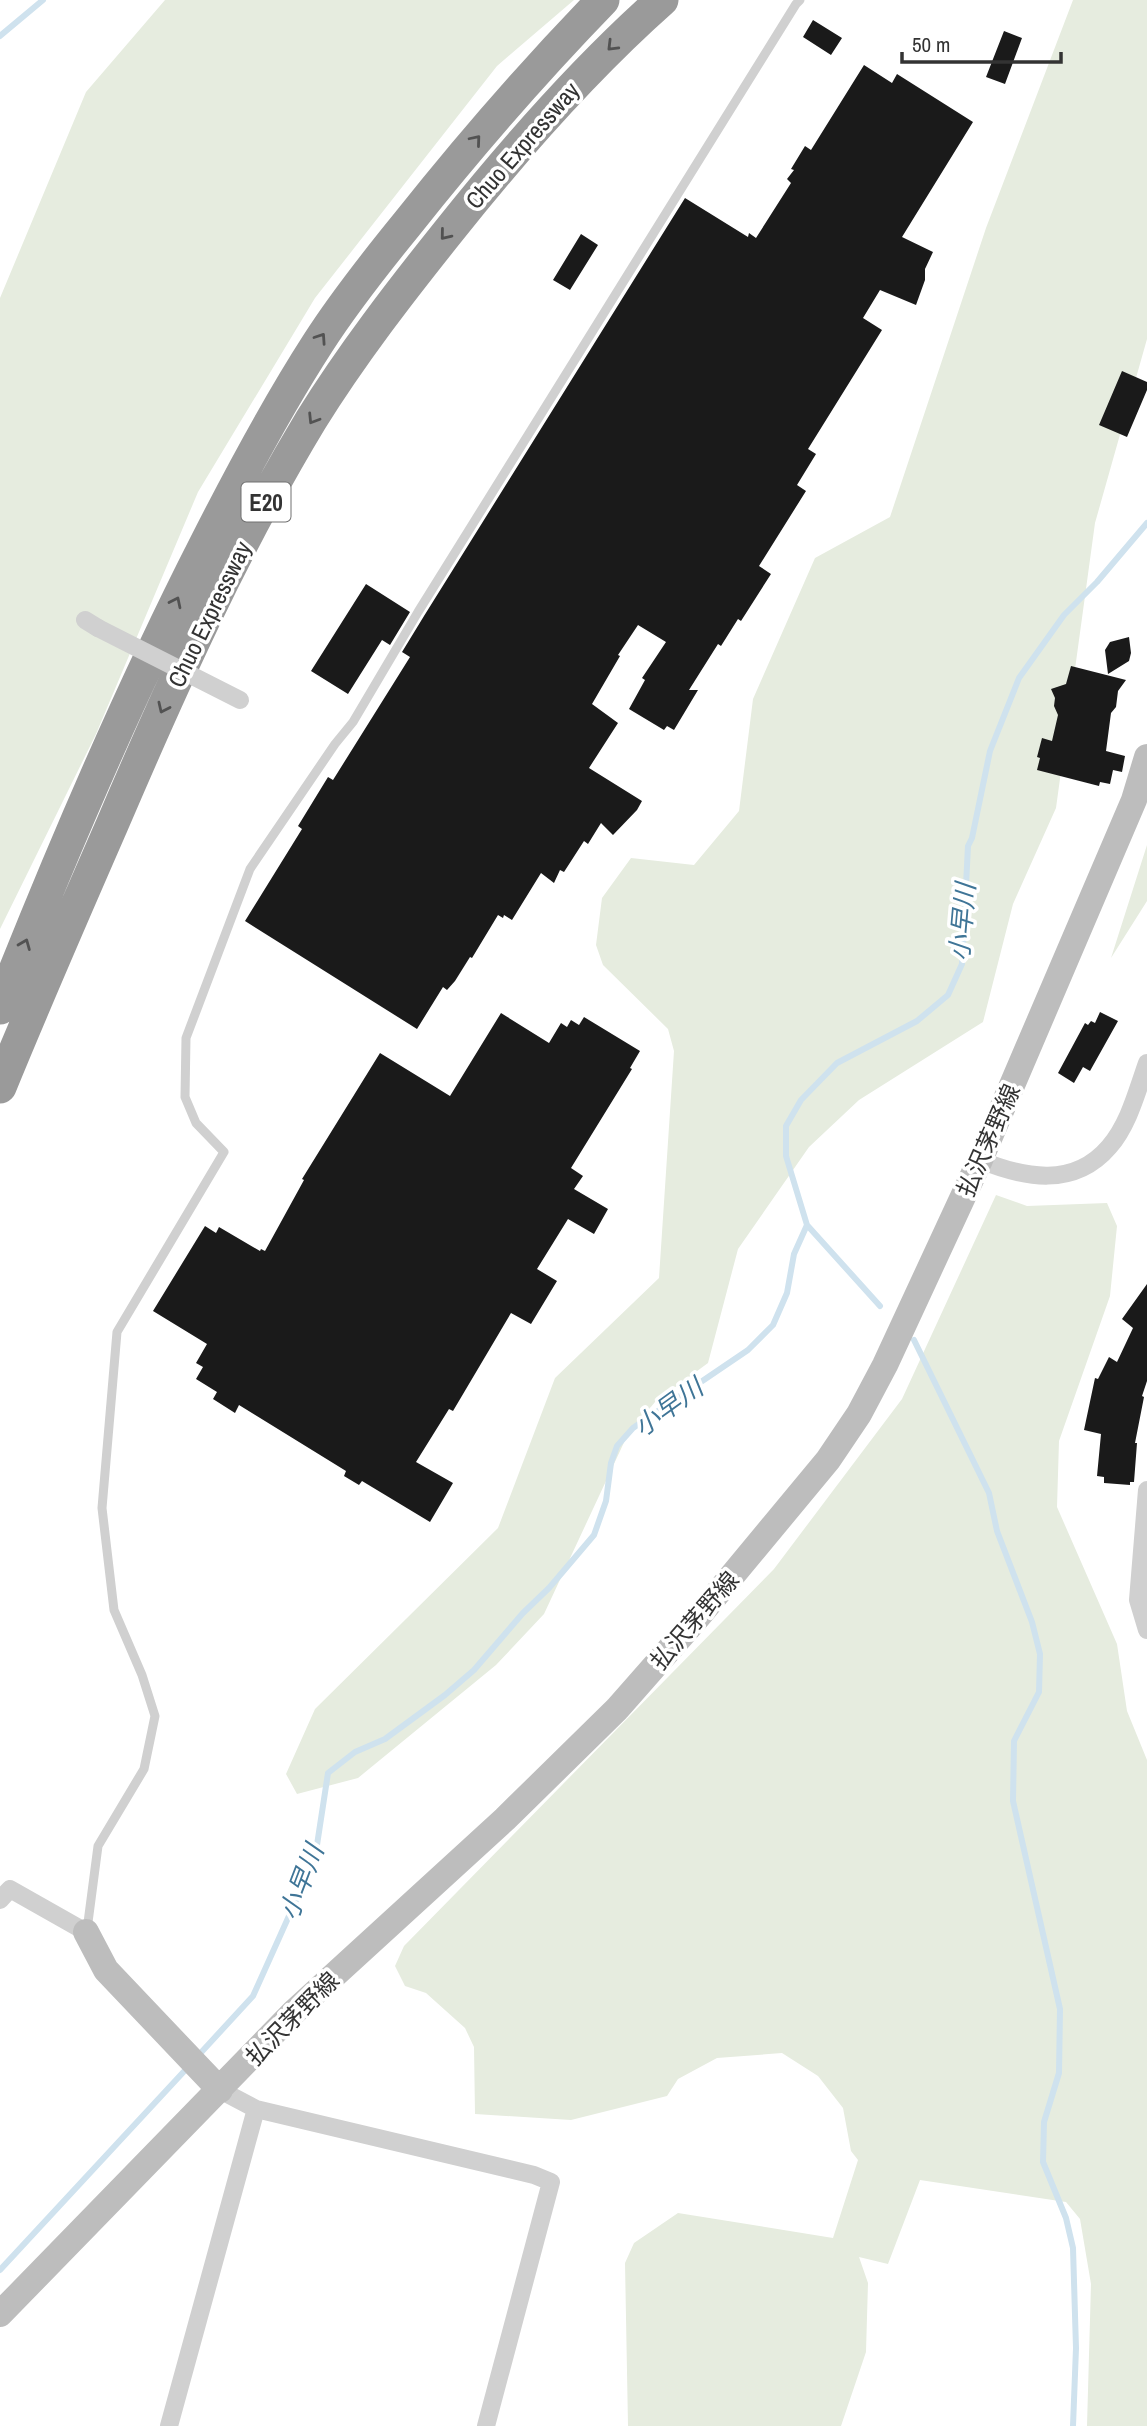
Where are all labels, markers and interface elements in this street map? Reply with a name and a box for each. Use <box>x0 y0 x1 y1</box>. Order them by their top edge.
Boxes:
scale bar <box>902 21 1061 65</box>
text: 50 m <box>912 30 950 59</box>
one-way arrow <box>608 38 621 51</box>
street label: Chuo Expressway <box>458 75 586 215</box>
one-way arrow <box>468 135 480 148</box>
one-way arrow <box>441 227 454 239</box>
one-way arrow <box>313 333 326 346</box>
one-way arrow <box>308 412 321 425</box>
road number: E20 <box>242 482 290 522</box>
street label: Chuo Expressway <box>160 536 258 692</box>
one-way arrow <box>168 597 182 609</box>
one-way arrow <box>157 701 171 713</box>
water label: 小早川 <box>941 879 983 962</box>
one-way arrow <box>17 939 31 951</box>
street label: 払沢茅野線 <box>949 1079 1027 1201</box>
water label: 小早川 <box>626 1368 712 1444</box>
street label: 払沢茅野線 <box>643 1564 745 1676</box>
water label: 小早川 <box>271 1837 332 1925</box>
street label: 払沢茅野線 <box>238 1964 346 2072</box>

